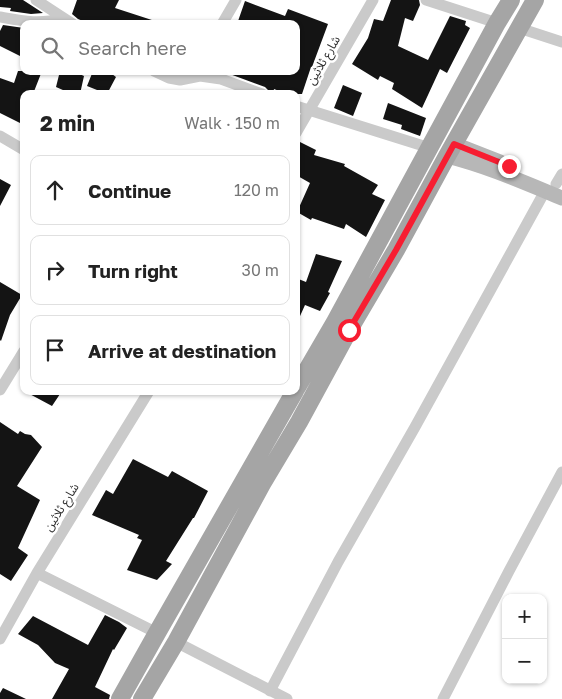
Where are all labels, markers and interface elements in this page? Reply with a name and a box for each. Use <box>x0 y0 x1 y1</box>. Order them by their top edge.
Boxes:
search box <box>20 20 300 75</box>
street label: شارع ثلاثين <box>303 33 345 88</box>
icon: search <box>38 34 66 62</box>
text: Search here <box>78 36 187 59</box>
text: 2 min <box>40 110 95 136</box>
text: Walk · 150 m <box>184 113 280 133</box>
route end <box>498 155 521 178</box>
icon: ahead <box>41 176 69 204</box>
text: Continue <box>88 179 171 202</box>
text: 120 m <box>234 180 279 200</box>
icon: right <box>41 256 69 284</box>
text: Turn right <box>88 259 178 282</box>
text: 30 m <box>242 260 279 280</box>
route start <box>338 319 361 342</box>
icon: arrive <box>41 336 69 364</box>
text: Arrive at destination <box>88 339 276 362</box>
street label: شارع ثلاثين <box>40 480 83 535</box>
map controls <box>502 594 547 684</box>
button: + <box>502 594 547 639</box>
button: − <box>502 639 547 684</box>

